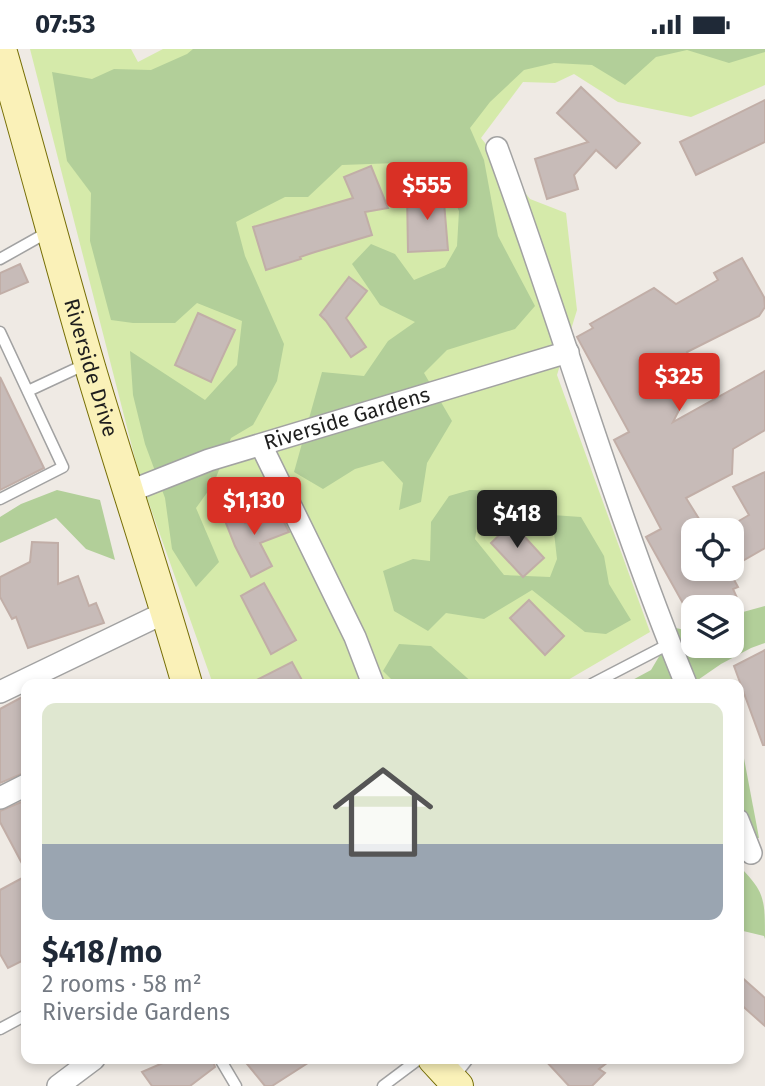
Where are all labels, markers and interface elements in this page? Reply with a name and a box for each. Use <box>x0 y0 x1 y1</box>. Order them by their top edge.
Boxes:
text: 07:53 <box>35 9 96 40</box>
pin: $555 <box>386 163 468 222</box>
text: $555 <box>402 171 452 199</box>
street label: Riverside Drive <box>58 296 123 440</box>
pin: $325 <box>638 353 720 413</box>
text: $325 <box>655 362 703 390</box>
street label: Riverside Gardens <box>261 381 433 456</box>
pin: $1,130 <box>197 477 311 537</box>
text: $1,130 <box>223 486 285 514</box>
pin: $418 <box>476 491 558 550</box>
text: $418 <box>493 499 541 527</box>
map controls <box>681 518 744 658</box>
button: locate <box>681 518 744 581</box>
button: layers <box>681 595 744 658</box>
icon: home <box>320 749 446 875</box>
text: $418/mo <box>42 934 162 970</box>
text: 2 rooms · 58 m² <box>42 970 202 998</box>
text: Riverside Gardens <box>42 998 230 1026</box>

